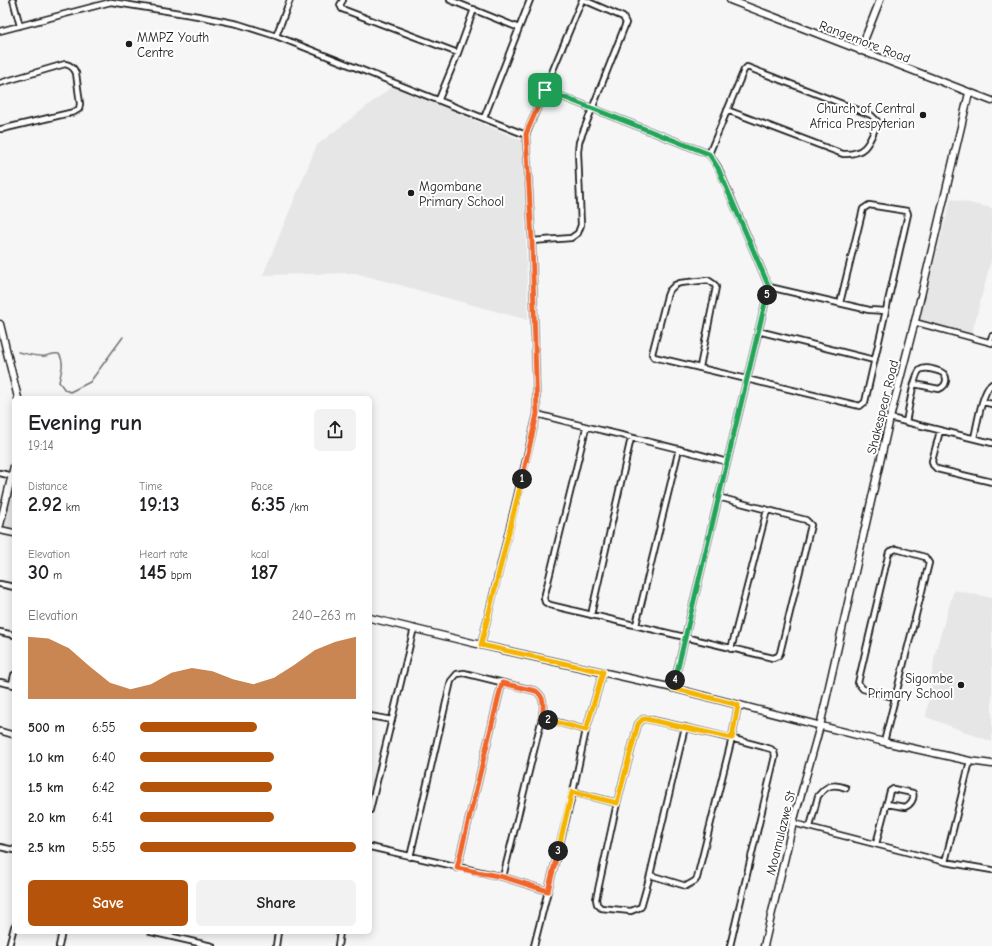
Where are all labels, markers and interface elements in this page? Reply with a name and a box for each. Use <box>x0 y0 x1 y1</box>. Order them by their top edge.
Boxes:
street label: Rangemore Road <box>817 17 912 66</box>
place label: MMPZ Youth Centre <box>137 30 209 60</box>
marker: MMPZ Youth Centre <box>124 39 134 49</box>
pin <box>528 73 562 107</box>
icon: arrive <box>534 79 556 101</box>
place label: Church of Central Africa Prespyterian <box>810 101 915 131</box>
marker: Church of Central Africa Prespyterian <box>918 110 928 120</box>
place label: Mgombane Primary School <box>419 179 504 209</box>
marker: Mgombane Primary School <box>406 188 416 198</box>
pin: 5 <box>757 285 777 305</box>
text: 5 <box>764 288 770 301</box>
street label: Shakespear Road <box>864 358 901 456</box>
button: share <box>314 409 356 451</box>
text: Evening run <box>28 410 142 436</box>
text: 19:14 <box>28 438 54 453</box>
pin: 1 <box>512 469 532 489</box>
text: 1 <box>520 472 524 485</box>
text: Distance <box>28 480 67 493</box>
text: Time <box>139 480 162 493</box>
text: Pace <box>251 480 273 493</box>
text: 2.92 <box>28 493 62 516</box>
text: 19:13 <box>139 493 180 516</box>
text: 6:35 <box>251 493 286 516</box>
text: km <box>62 501 80 514</box>
text: /km <box>286 501 309 514</box>
text: Elevation <box>28 548 70 561</box>
text: Heart rate <box>139 548 188 561</box>
text: kcal <box>251 548 269 561</box>
text: 30 <box>28 561 49 584</box>
text: 145 <box>139 561 167 584</box>
text: 187 <box>251 561 278 584</box>
text: m <box>49 569 62 582</box>
text: bpm <box>167 569 192 582</box>
text: Elevation <box>28 608 78 623</box>
text: 240–263 m <box>292 608 356 623</box>
pin: 4 <box>665 670 685 690</box>
place label: Sigombe Primary School <box>868 671 953 701</box>
text: 4 <box>672 673 678 686</box>
marker: Sigombe Primary School <box>956 680 966 690</box>
pin: 2 <box>538 710 558 730</box>
text: 2 <box>545 713 551 726</box>
text: 500 m <box>28 720 65 735</box>
text: 6:55 <box>92 720 116 735</box>
text: 1.0 km <box>28 750 64 765</box>
text: 6:40 <box>92 750 116 765</box>
text: 1.5 km <box>28 780 64 795</box>
text: 6:42 <box>92 780 115 795</box>
street label: Moamulazwe St <box>763 788 799 877</box>
text: 2.0 km <box>28 810 66 825</box>
text: 6:41 <box>92 810 113 825</box>
text: 2.5 km <box>28 840 65 855</box>
text: 5:55 <box>92 840 116 855</box>
pin: 3 <box>548 841 568 861</box>
text: 3 <box>555 844 561 857</box>
button: Save <box>28 880 188 926</box>
button: Share <box>196 880 356 926</box>

